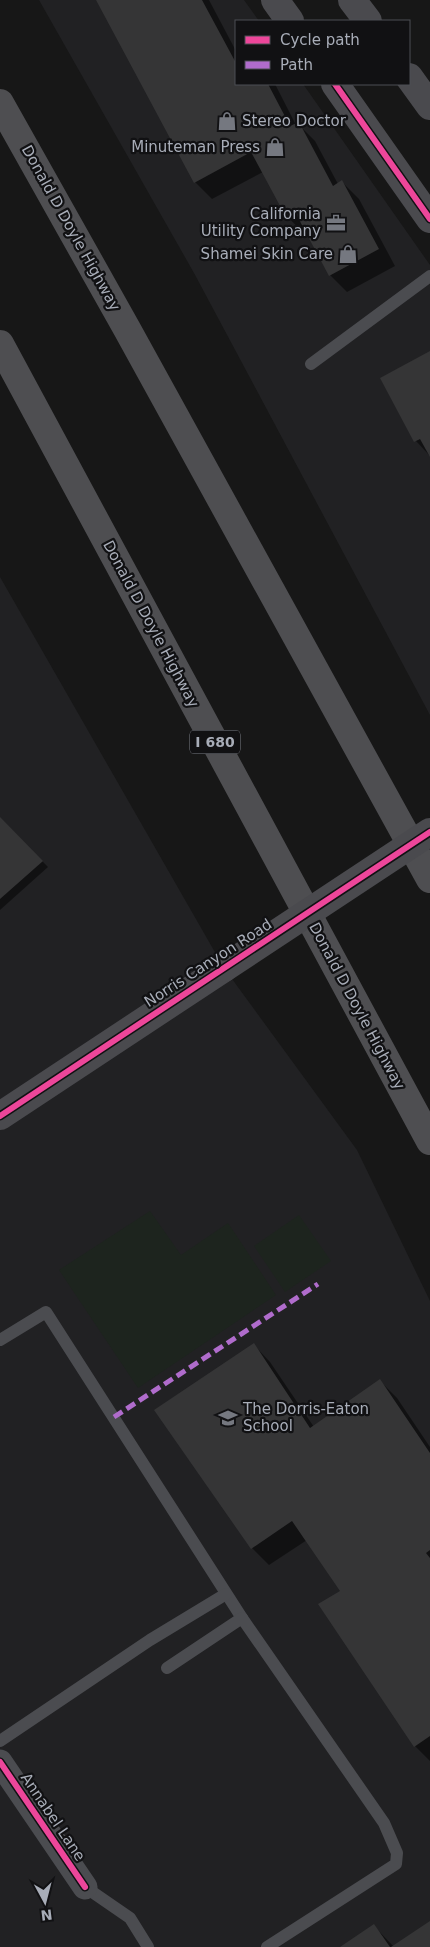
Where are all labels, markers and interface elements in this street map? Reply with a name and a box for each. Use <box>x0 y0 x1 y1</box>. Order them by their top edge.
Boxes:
legend <box>235 20 410 85</box>
text: Cycle path <box>280 31 360 49</box>
text: Path <box>280 56 313 74</box>
shop icon: Stereo Doctor <box>216 110 238 132</box>
place label: Stereo Doctor <box>242 112 347 130</box>
shop icon: Minuteman Press <box>264 136 286 158</box>
place label: Minuteman Press <box>131 138 260 156</box>
street label: Donald D Doyle Highway <box>18 142 124 314</box>
place label: California Utility Company <box>201 205 321 240</box>
office icon: California Utility Company <box>325 212 347 234</box>
shop icon: Shamei Skin Care <box>337 243 359 265</box>
place label: Shamei Skin Care <box>201 245 333 263</box>
street label: Donald D Doyle Highway <box>99 537 203 711</box>
road number: I 680 <box>190 730 240 754</box>
street label: Norris Canyon Road <box>141 915 275 1011</box>
street label: Donald D Doyle Highway <box>305 919 409 1093</box>
place label: The Dorris-Eaton School <box>242 1400 369 1435</box>
school or university icon: The Dorris-Eaton School <box>217 1407 239 1429</box>
street label: Annabel Lane <box>17 1770 89 1864</box>
north arrow <box>20 1877 70 1927</box>
text: N <box>40 1906 53 1924</box>

